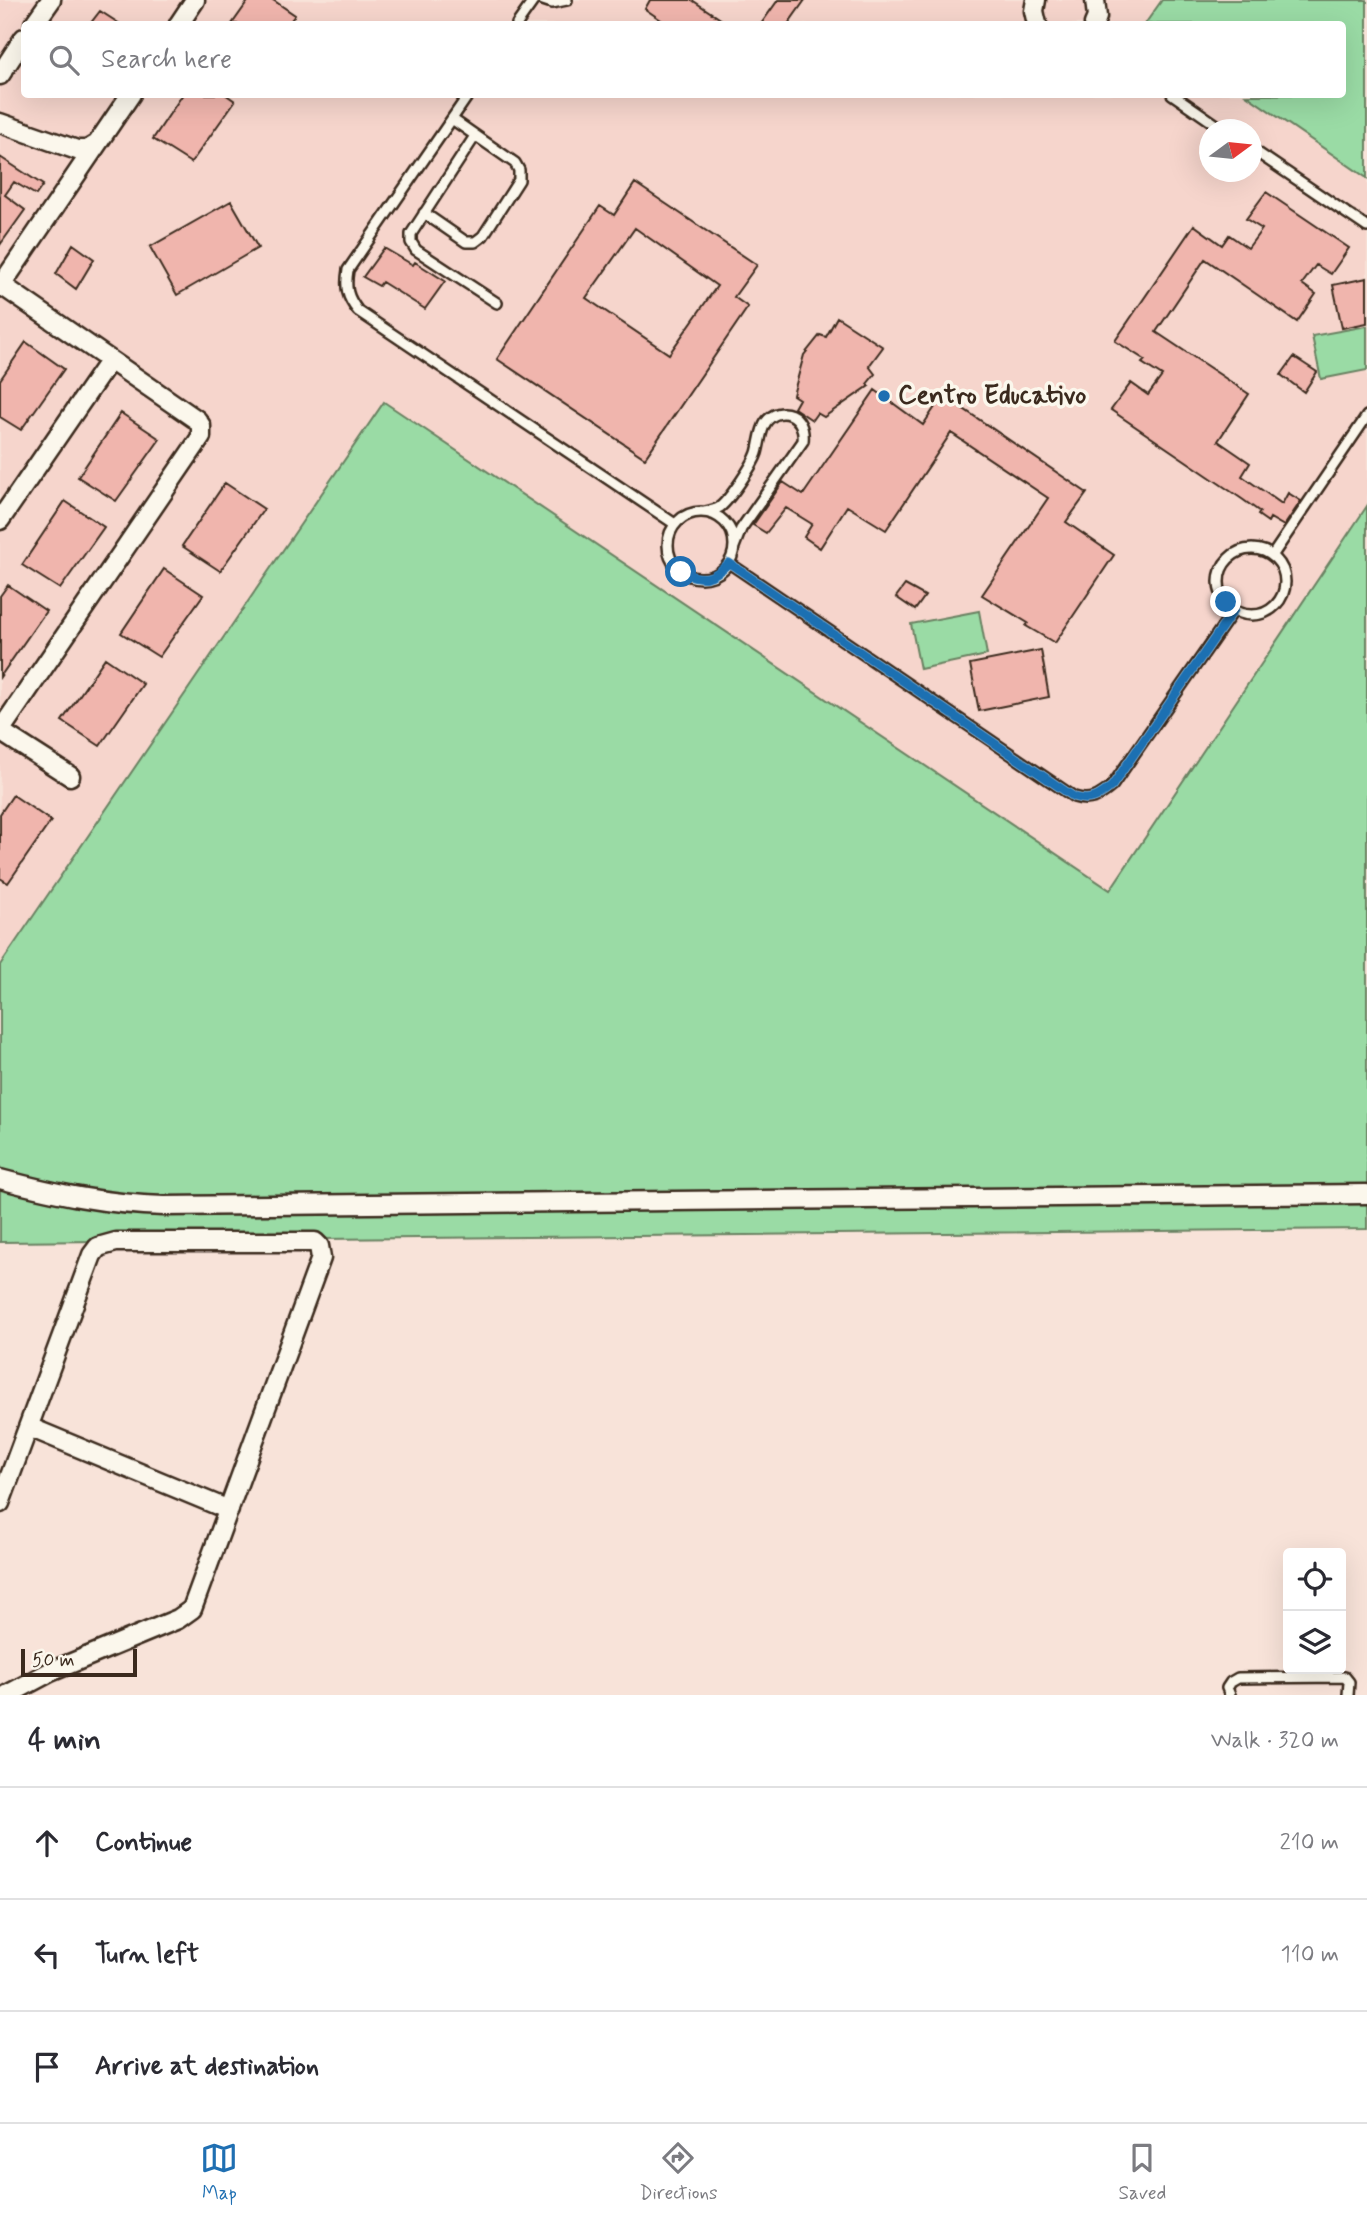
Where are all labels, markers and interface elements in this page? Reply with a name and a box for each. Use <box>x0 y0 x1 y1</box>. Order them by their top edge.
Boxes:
search box <box>21 21 1346 98</box>
icon: search <box>45 41 83 79</box>
text: Search here <box>101 43 232 77</box>
north arrow <box>1199 119 1262 182</box>
place label: Centro Educativo <box>898 379 1086 413</box>
marker: Centro Educativo <box>876 388 892 404</box>
route start <box>665 556 696 587</box>
route end <box>1210 586 1241 617</box>
map controls <box>1283 1548 1346 1674</box>
button: locate <box>1283 1548 1346 1611</box>
button: layers <box>1283 1611 1346 1674</box>
scale bar <box>21 1646 136 1678</box>
text: 50 m <box>32 1648 75 1673</box>
text: 4 min <box>28 1721 101 1760</box>
text: Walk · 320 m <box>1211 1726 1339 1756</box>
icon: ahead <box>28 1824 66 1862</box>
text: Continue <box>95 1826 192 1860</box>
text: 210 m <box>1279 1828 1339 1858</box>
icon: left <box>28 1936 66 1974</box>
text: Turn left <box>95 1938 199 1972</box>
text: 110 m <box>1280 1940 1339 1970</box>
icon: arrive <box>28 2048 66 2086</box>
text: Arrive at destination <box>95 2050 319 2084</box>
tab: Map <box>200 2139 238 2206</box>
tab: Directions <box>639 2139 718 2206</box>
tab: Saved <box>1118 2139 1166 2206</box>

